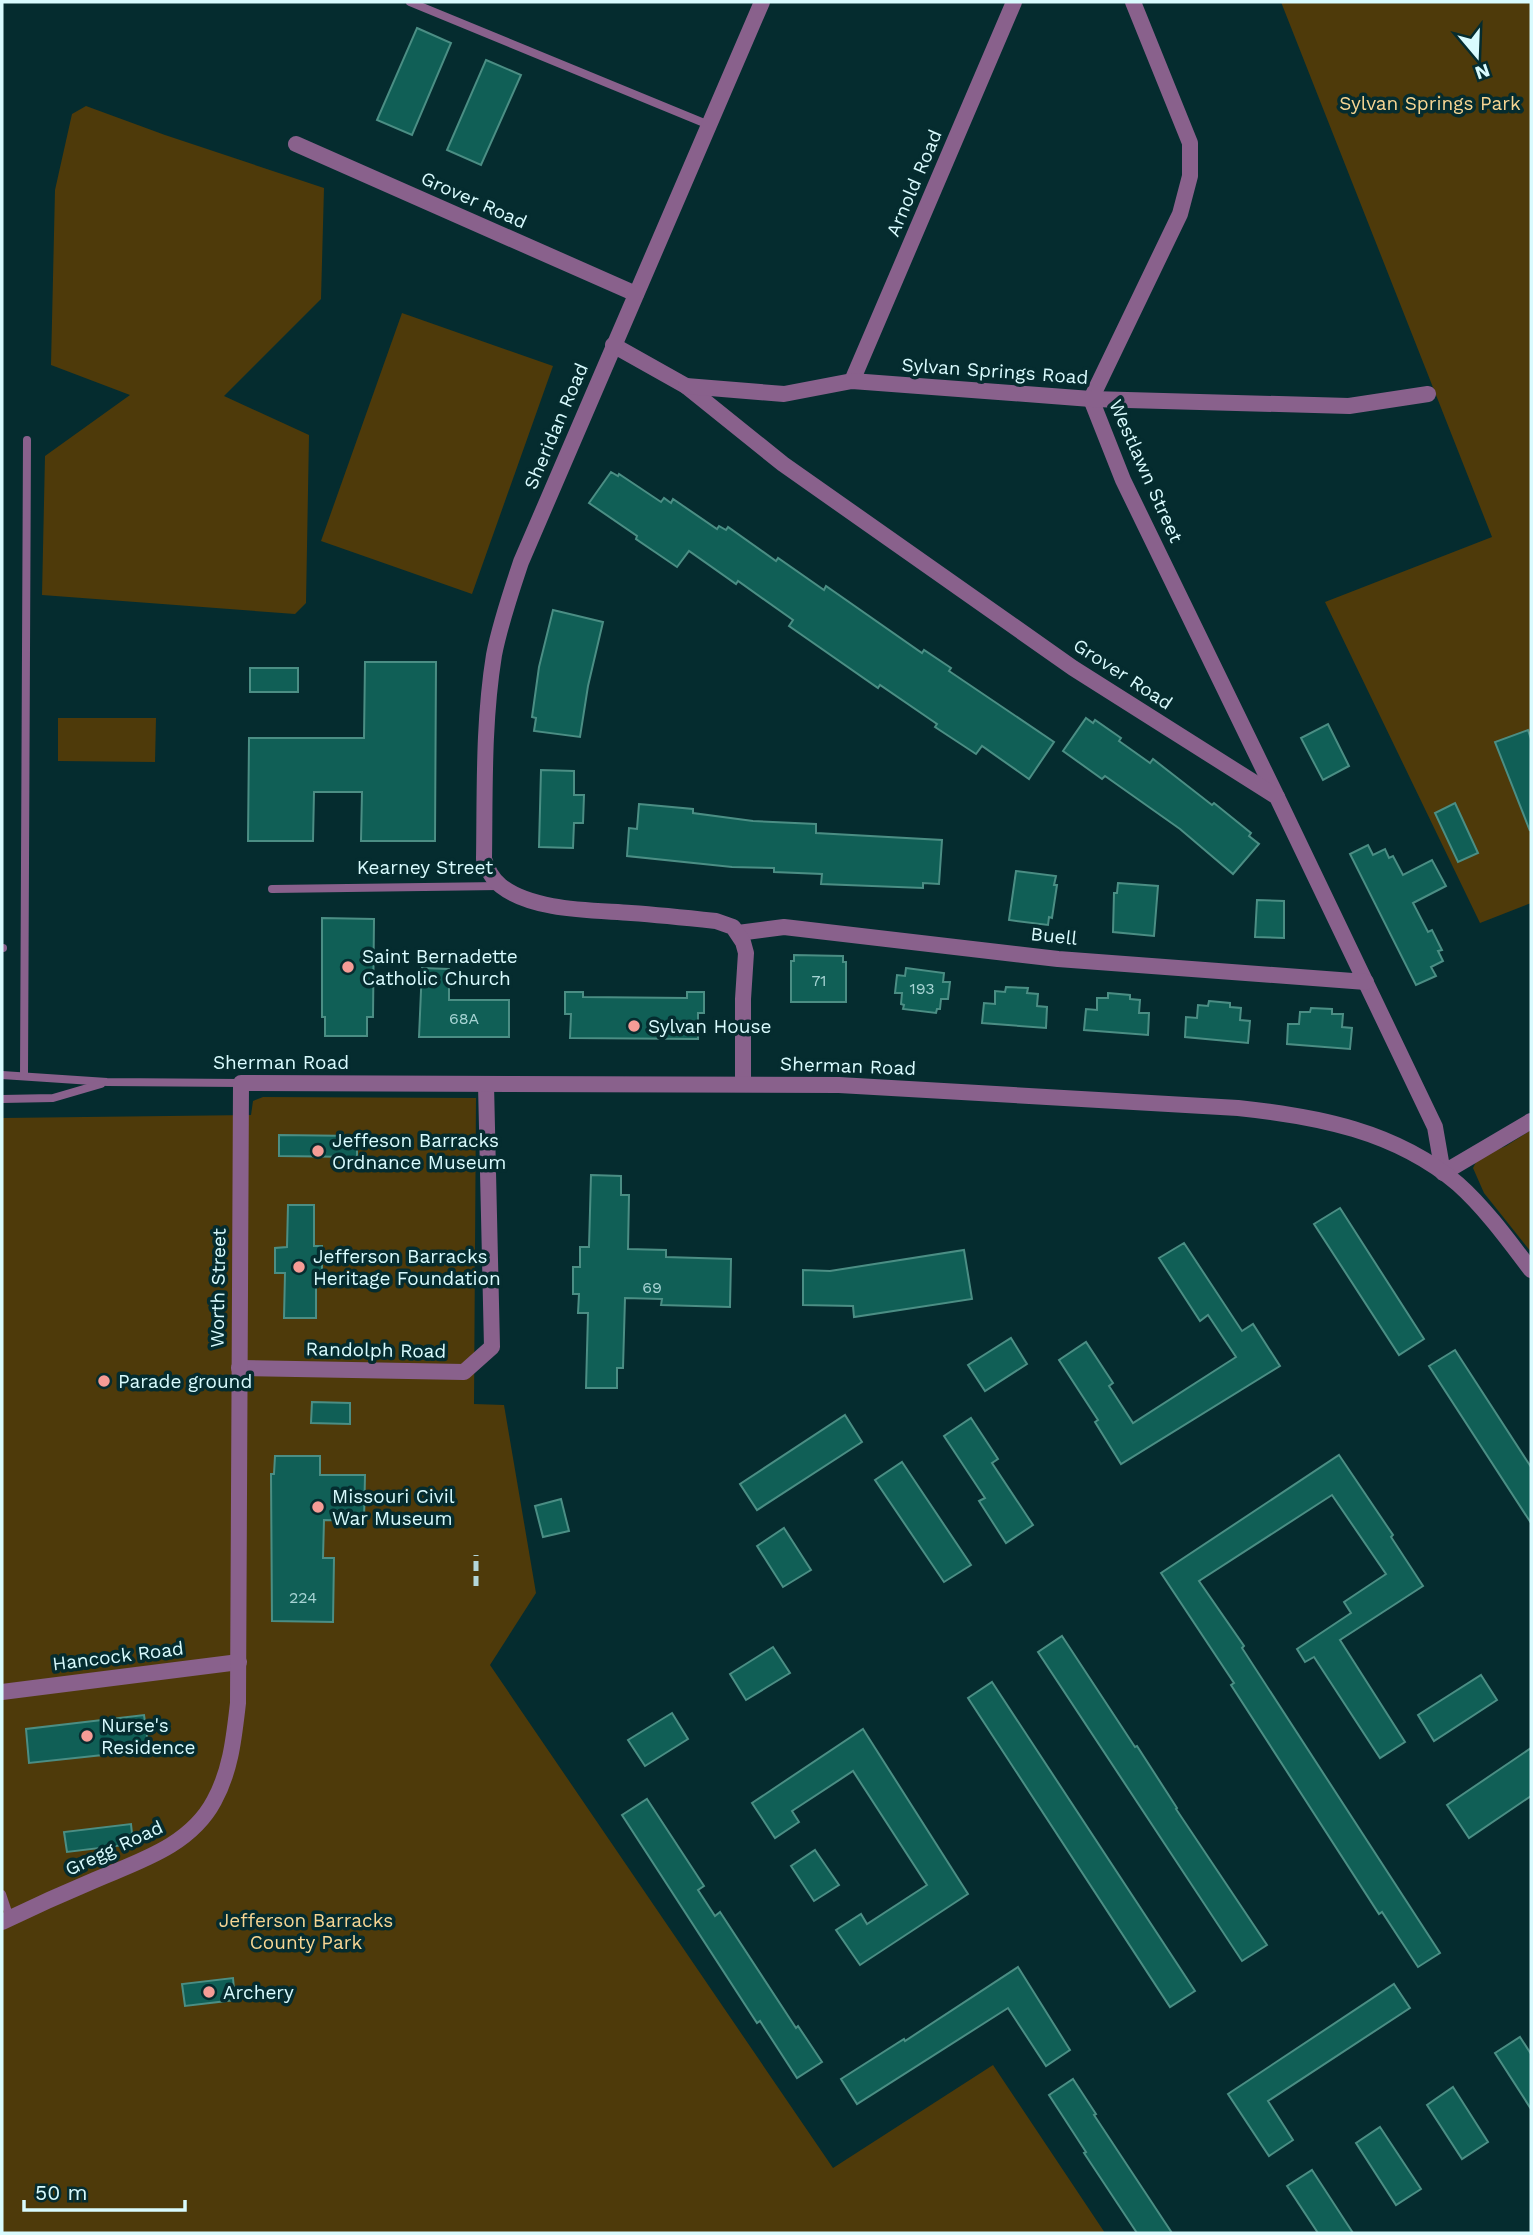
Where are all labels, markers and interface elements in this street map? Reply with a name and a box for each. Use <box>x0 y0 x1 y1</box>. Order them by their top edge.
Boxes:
north arrow <box>1442 21 1512 91</box>
text: N <box>1472 58 1493 85</box>
park label: Sylvan Springs Park <box>1339 92 1521 115</box>
street label: Arnold Road <box>881 126 947 240</box>
street label: Grover Road <box>417 166 531 234</box>
street label: Sylvan Springs Road <box>901 353 1089 389</box>
street label: Sheridan Road <box>519 359 593 493</box>
street label: Westlawn Street <box>1104 396 1188 546</box>
street label: Grover Road <box>1069 633 1177 715</box>
street label: Kearney Street <box>357 856 493 879</box>
street label: Buell <box>1030 922 1079 950</box>
place label: Saint Bernadette Catholic Church <box>362 945 518 990</box>
marker: Saint Bernadette Catholic Church <box>340 959 356 975</box>
house number: 71 <box>811 971 827 990</box>
house number: 193 <box>909 979 935 998</box>
house number: 68A <box>449 1009 480 1028</box>
place label: Sylvan House <box>648 1015 771 1038</box>
marker: Sylvan House <box>626 1018 642 1034</box>
street label: Sherman Road <box>213 1051 349 1074</box>
street label: Sherman Road <box>780 1052 916 1080</box>
place label: Jeffeson Barracks Ordnance Museum <box>332 1129 506 1174</box>
marker: Jeffeson Barracks Ordnance Museum <box>310 1143 326 1159</box>
street label: Worth Street <box>205 1228 231 1348</box>
place label: Jefferson Barracks Heritage Foundation <box>313 1245 501 1290</box>
marker: Jefferson Barracks Heritage Foundation <box>291 1259 307 1275</box>
house number: 69 <box>642 1278 662 1297</box>
street label: Randolph Road <box>305 1337 447 1363</box>
place label: Parade ground <box>118 1370 252 1393</box>
marker: Parade ground <box>96 1373 112 1389</box>
place label: Missouri Civil War Museum <box>332 1485 455 1530</box>
marker: Missouri Civil War Museum <box>310 1499 326 1515</box>
house number: 224 <box>289 1588 317 1607</box>
street label: Hancock Road <box>51 1637 185 1675</box>
place label: Nurse's Residence <box>101 1714 196 1759</box>
marker: Nurse's Residence <box>79 1728 95 1744</box>
street label: Gregg Road <box>61 1815 167 1881</box>
park label: Jefferson Barracks County Park <box>219 1909 393 1954</box>
place label: Archery <box>223 1981 294 2004</box>
marker: Archery <box>201 1984 217 2000</box>
scale bar <box>24 2168 186 2212</box>
text: 50 m <box>35 2180 87 2205</box>

